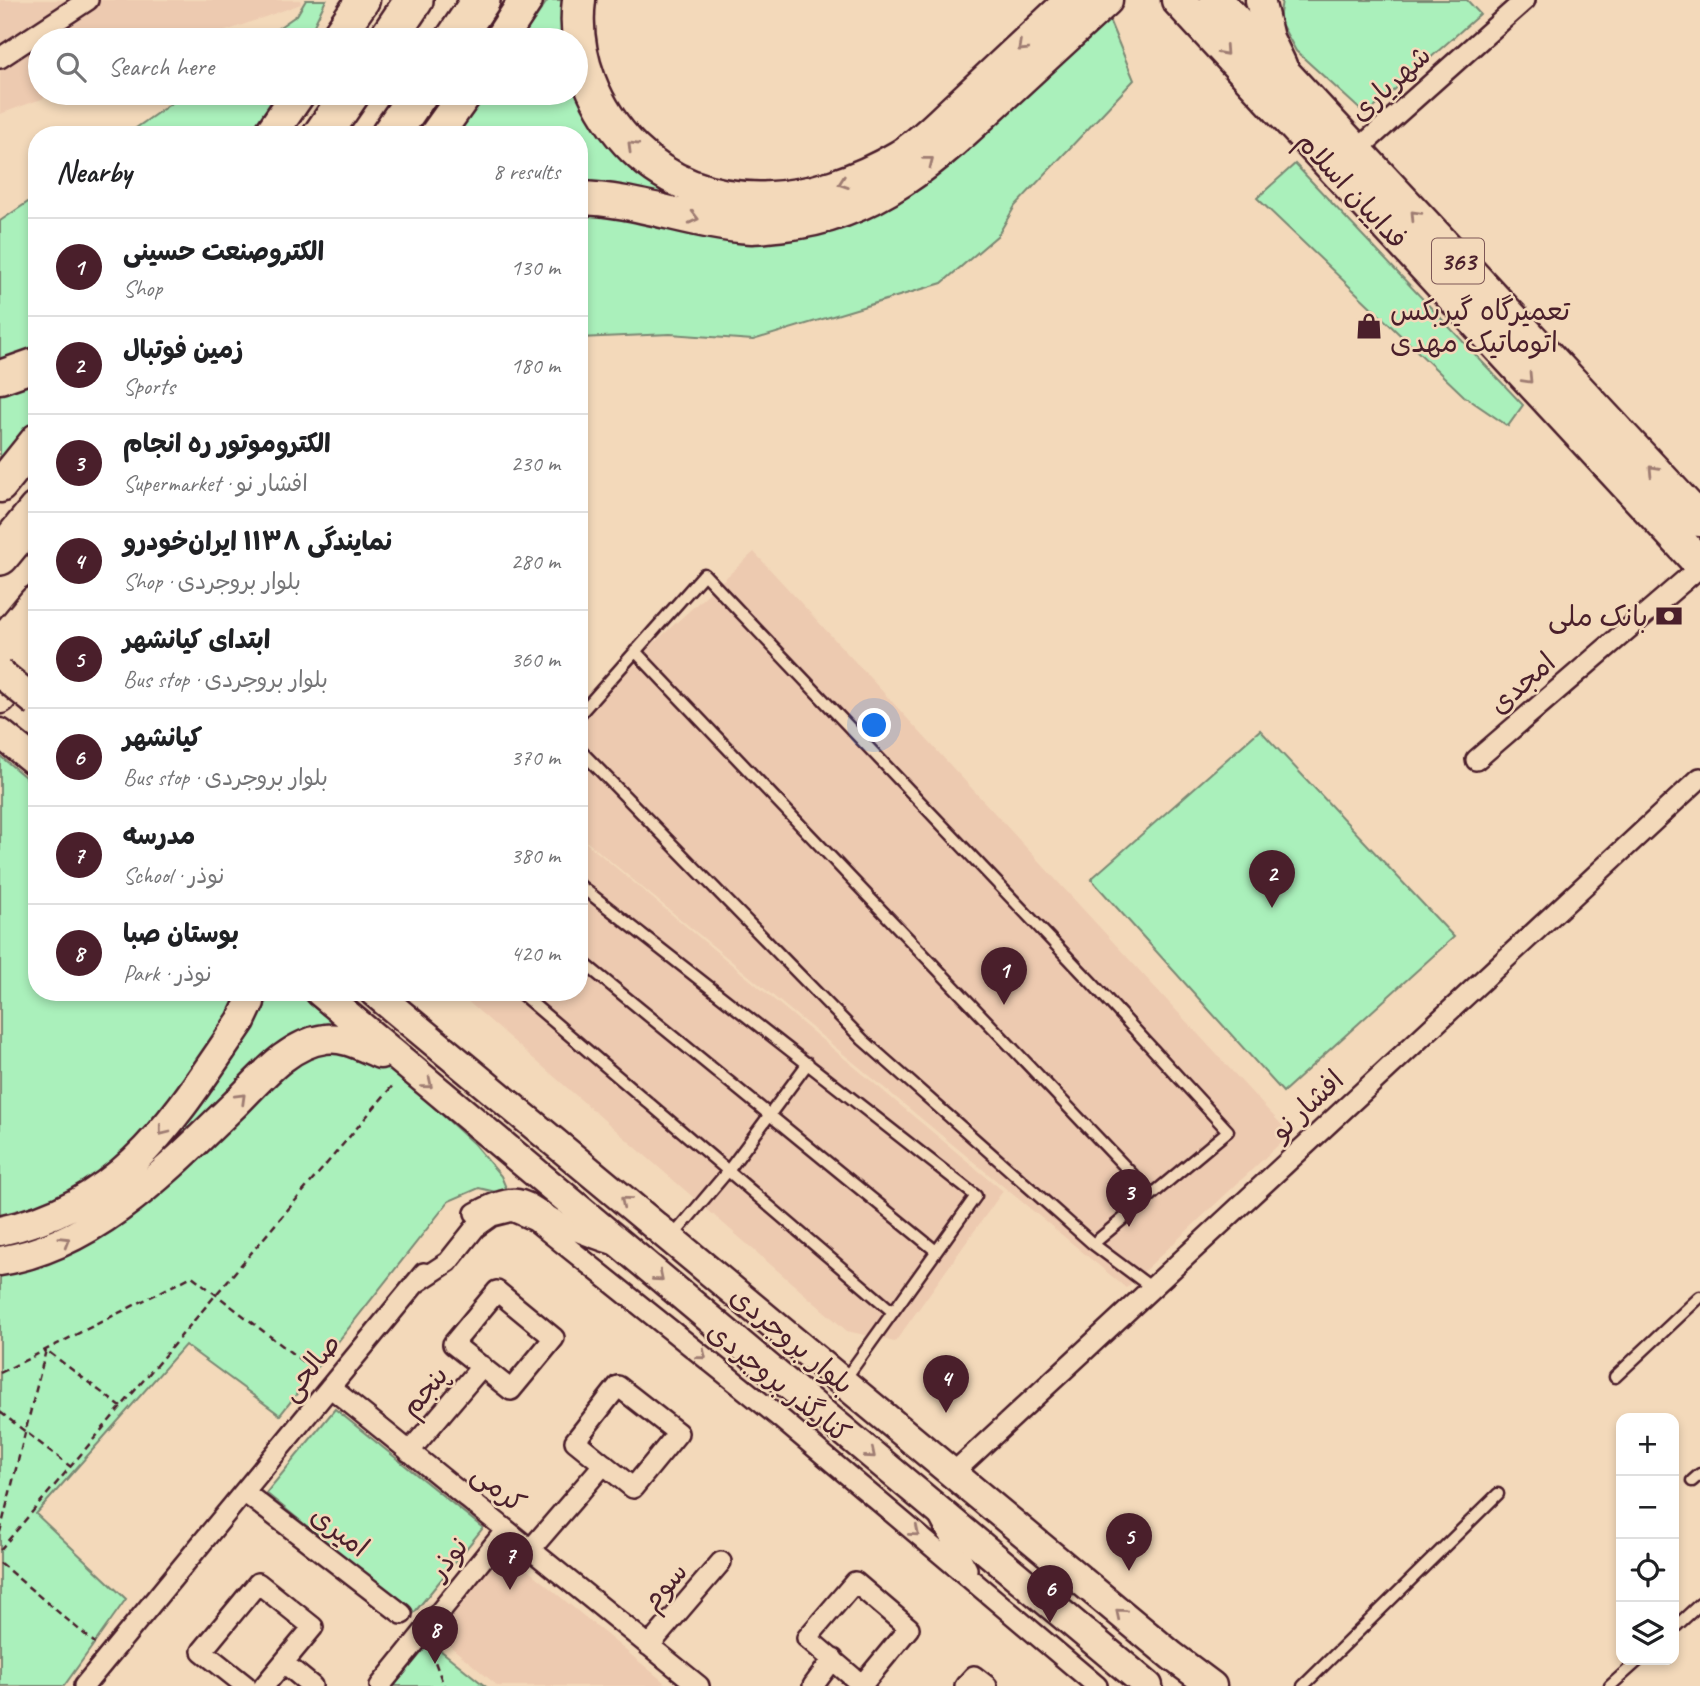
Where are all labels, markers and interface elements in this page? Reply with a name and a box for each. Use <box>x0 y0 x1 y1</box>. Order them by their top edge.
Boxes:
search box <box>28 28 588 105</box>
street label: شهریاری <box>1342 37 1438 129</box>
one-way arrow <box>1018 38 1031 51</box>
one-way arrow <box>1216 43 1228 56</box>
icon: search <box>52 48 90 86</box>
text: Search here <box>108 50 214 83</box>
street label: فداییان اسلام <box>1286 124 1415 259</box>
one-way arrow <box>627 142 640 155</box>
text: Nearby <box>56 153 132 191</box>
one-way arrow <box>922 156 934 169</box>
text: 8 results <box>493 157 560 186</box>
one-way arrow <box>837 175 850 189</box>
one-way arrow <box>688 210 700 224</box>
one-way arrow <box>1410 210 1423 223</box>
text: الکتروصنعت حسینی <box>123 235 324 268</box>
road number: 363 <box>1432 238 1484 284</box>
text: 1 <box>74 253 84 282</box>
text: 130 m <box>511 253 560 282</box>
text: Shop <box>123 274 162 303</box>
place label: تعمیرگاه گیربکس اتوماتیک مهدی <box>1390 293 1571 360</box>
shop icon: تعمیرگاه گیربکس اتوماتیک مهدی <box>1354 311 1384 341</box>
text: زمین فوتبال <box>123 333 243 366</box>
text: 2 <box>74 351 84 380</box>
text: 180 m <box>511 351 560 380</box>
one-way arrow <box>1520 371 1533 384</box>
text: Sports <box>123 372 175 401</box>
text: الکتروموتور ره انجام <box>123 427 331 460</box>
text: 3 <box>74 449 84 478</box>
text: 230 m <box>511 449 560 478</box>
one-way arrow <box>1649 466 1662 479</box>
text: Supermarket · افشار نو <box>123 469 308 498</box>
text: نمایندگی ۱۱۳۸ ایران‌خودرو <box>123 525 392 558</box>
text: 4 <box>74 547 84 576</box>
text: 280 m <box>511 547 560 576</box>
text: Shop · بلوار بروجردی <box>123 567 301 596</box>
place label: بانک ملی <box>1548 599 1648 634</box>
bank icon: بانک ملی <box>1654 601 1684 631</box>
text: ابتدای کیانشهر <box>123 623 270 656</box>
text: 5 <box>74 645 84 674</box>
text: 360 m <box>511 645 560 674</box>
street label: امجدی <box>1481 645 1563 721</box>
text: Bus stop · بلوار بروجردی <box>123 665 328 694</box>
your location <box>857 708 891 742</box>
text: کیانشهر <box>123 721 202 754</box>
text: 6 <box>74 743 84 772</box>
text: 370 m <box>511 743 560 772</box>
text: Bus stop · بلوار بروجردی <box>123 763 328 792</box>
text: مدرسه <box>123 819 195 852</box>
text: 7 <box>74 841 84 870</box>
text: 380 m <box>511 841 560 870</box>
pin: 2 <box>1249 850 1295 908</box>
text: School · نوذر <box>123 861 225 890</box>
text: بوستان صبا <box>123 917 239 950</box>
text: 8 <box>74 939 84 968</box>
text: 420 m <box>511 939 560 968</box>
pin: 1 <box>981 947 1027 1005</box>
text: Park · نوذر <box>123 959 212 988</box>
street label: افشار نو <box>1262 1062 1351 1149</box>
one-way arrow <box>420 1076 433 1088</box>
one-way arrow <box>233 1094 246 1107</box>
one-way arrow <box>158 1124 171 1136</box>
pin: 3 <box>1106 1169 1152 1227</box>
one-way arrow <box>620 1197 633 1209</box>
one-way arrow <box>57 1236 70 1249</box>
one-way arrow <box>651 1269 664 1281</box>
street label: بلوار بروجردی <box>723 1278 861 1402</box>
street label: کنارگذر بروجردی <box>700 1314 858 1450</box>
street label: صالحی <box>272 1326 348 1408</box>
one-way arrow <box>695 1347 707 1360</box>
pin: 4 <box>923 1355 969 1413</box>
street label: پنجم <box>392 1358 459 1426</box>
map controls <box>1616 1413 1679 1665</box>
button: + <box>1616 1413 1679 1476</box>
one-way arrow <box>863 1446 876 1458</box>
street label: کرمی <box>465 1456 533 1520</box>
button: − <box>1616 1476 1679 1539</box>
street label: امیری <box>304 1497 376 1565</box>
pin: 5 <box>1106 1513 1152 1571</box>
one-way arrow <box>907 1524 920 1536</box>
street label: نوذر <box>419 1530 476 1588</box>
pin: 7 <box>487 1532 533 1590</box>
button: locate <box>1616 1539 1679 1602</box>
street label: سوم <box>633 1554 698 1620</box>
pin: 6 <box>1027 1565 1073 1623</box>
button: layers <box>1616 1602 1679 1665</box>
pin: 8 <box>412 1606 458 1664</box>
one-way arrow <box>1115 1609 1128 1621</box>

